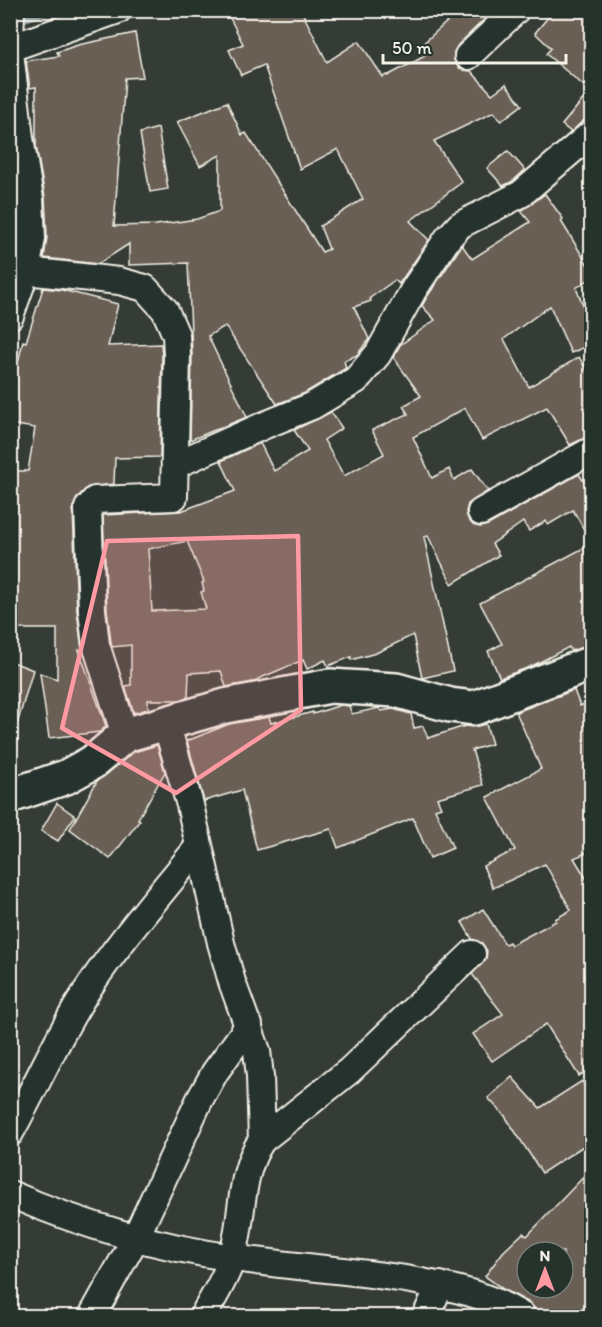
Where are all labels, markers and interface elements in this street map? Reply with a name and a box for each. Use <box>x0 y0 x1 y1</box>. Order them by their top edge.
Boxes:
scale bar <box>383 27 566 65</box>
text: 50 m <box>392 37 432 59</box>
north arrow <box>515 1240 575 1300</box>
text: N <box>540 1246 550 1265</box>

